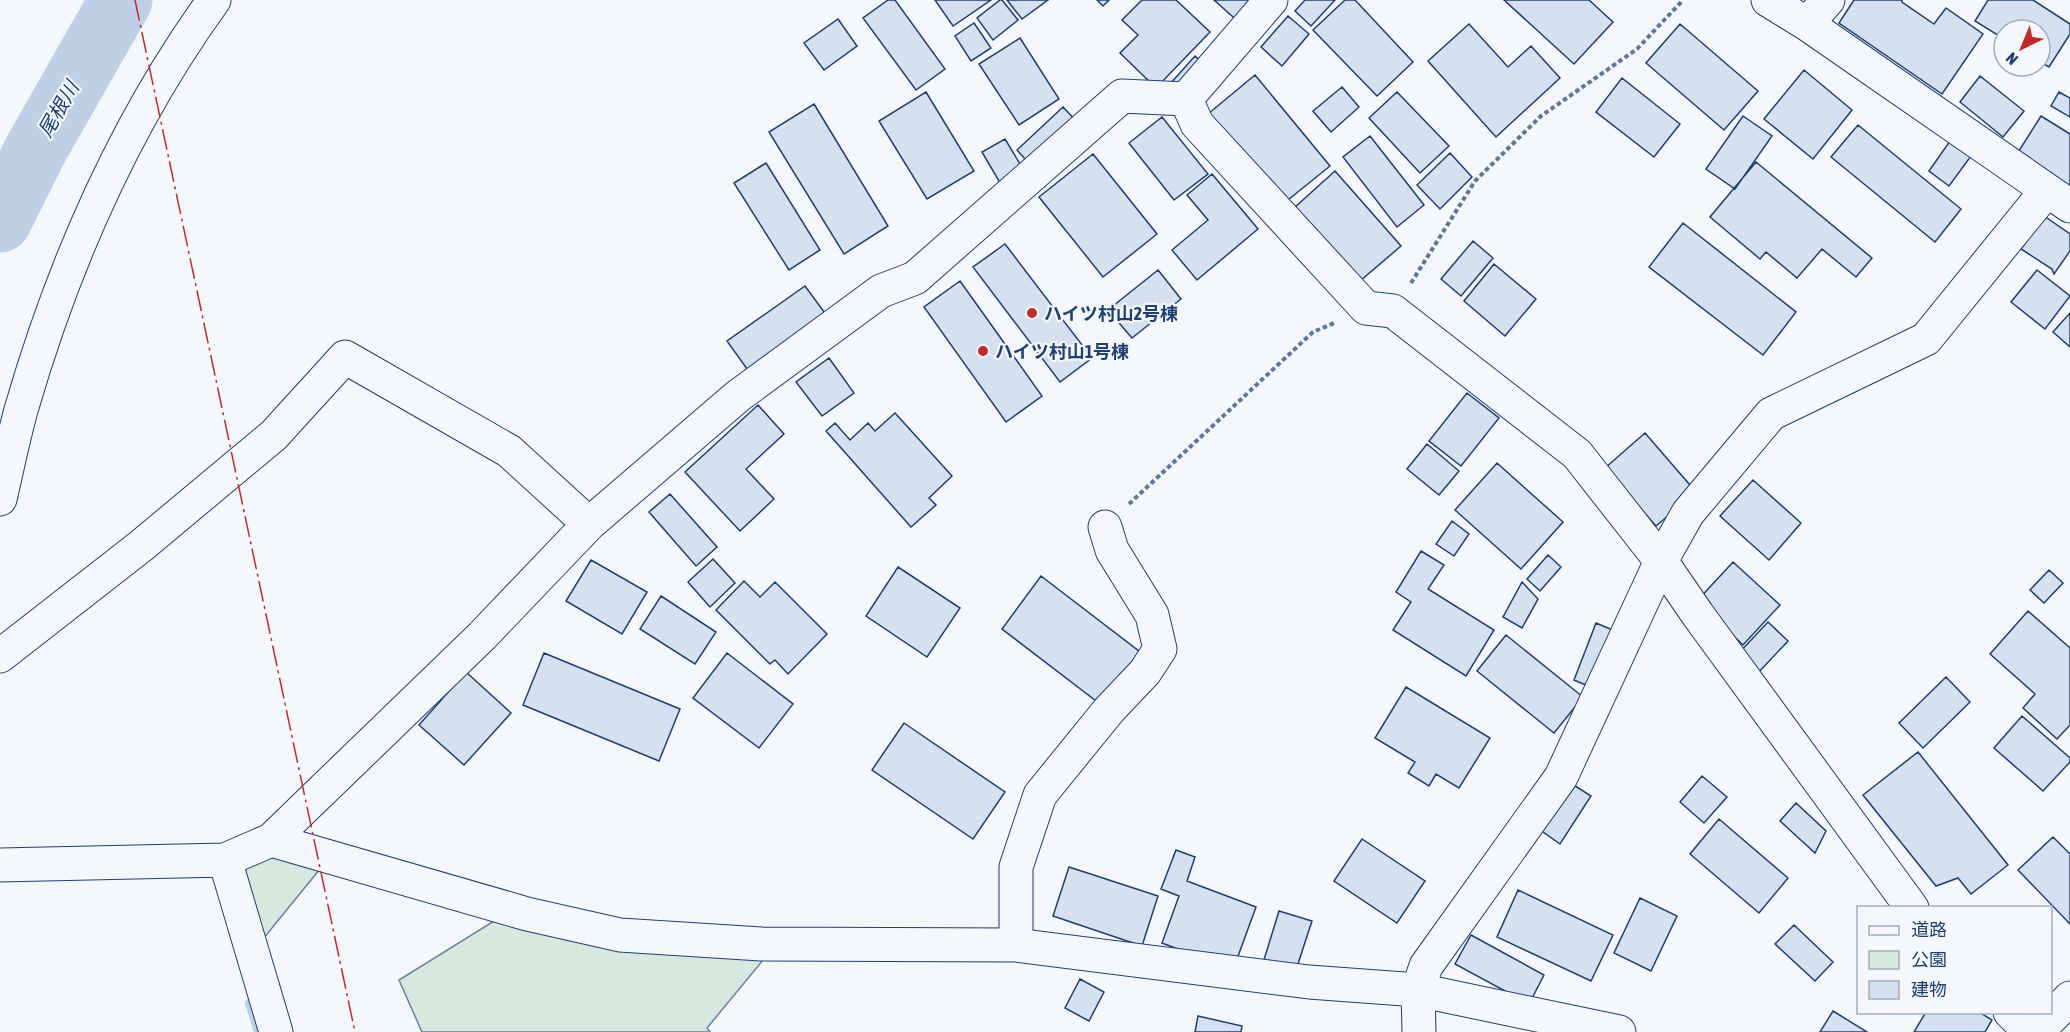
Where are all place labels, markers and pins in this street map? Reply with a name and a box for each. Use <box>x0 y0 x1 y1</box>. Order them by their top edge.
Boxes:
place label: ハイツ村山2号棟 <box>1044 303 1178 324</box>
marker: ハイツ村山2号棟 <box>1025 306 1039 320</box>
place label: ハイツ村山1号棟 <box>995 341 1129 362</box>
marker: ハイツ村山1号棟 <box>976 344 990 358</box>

